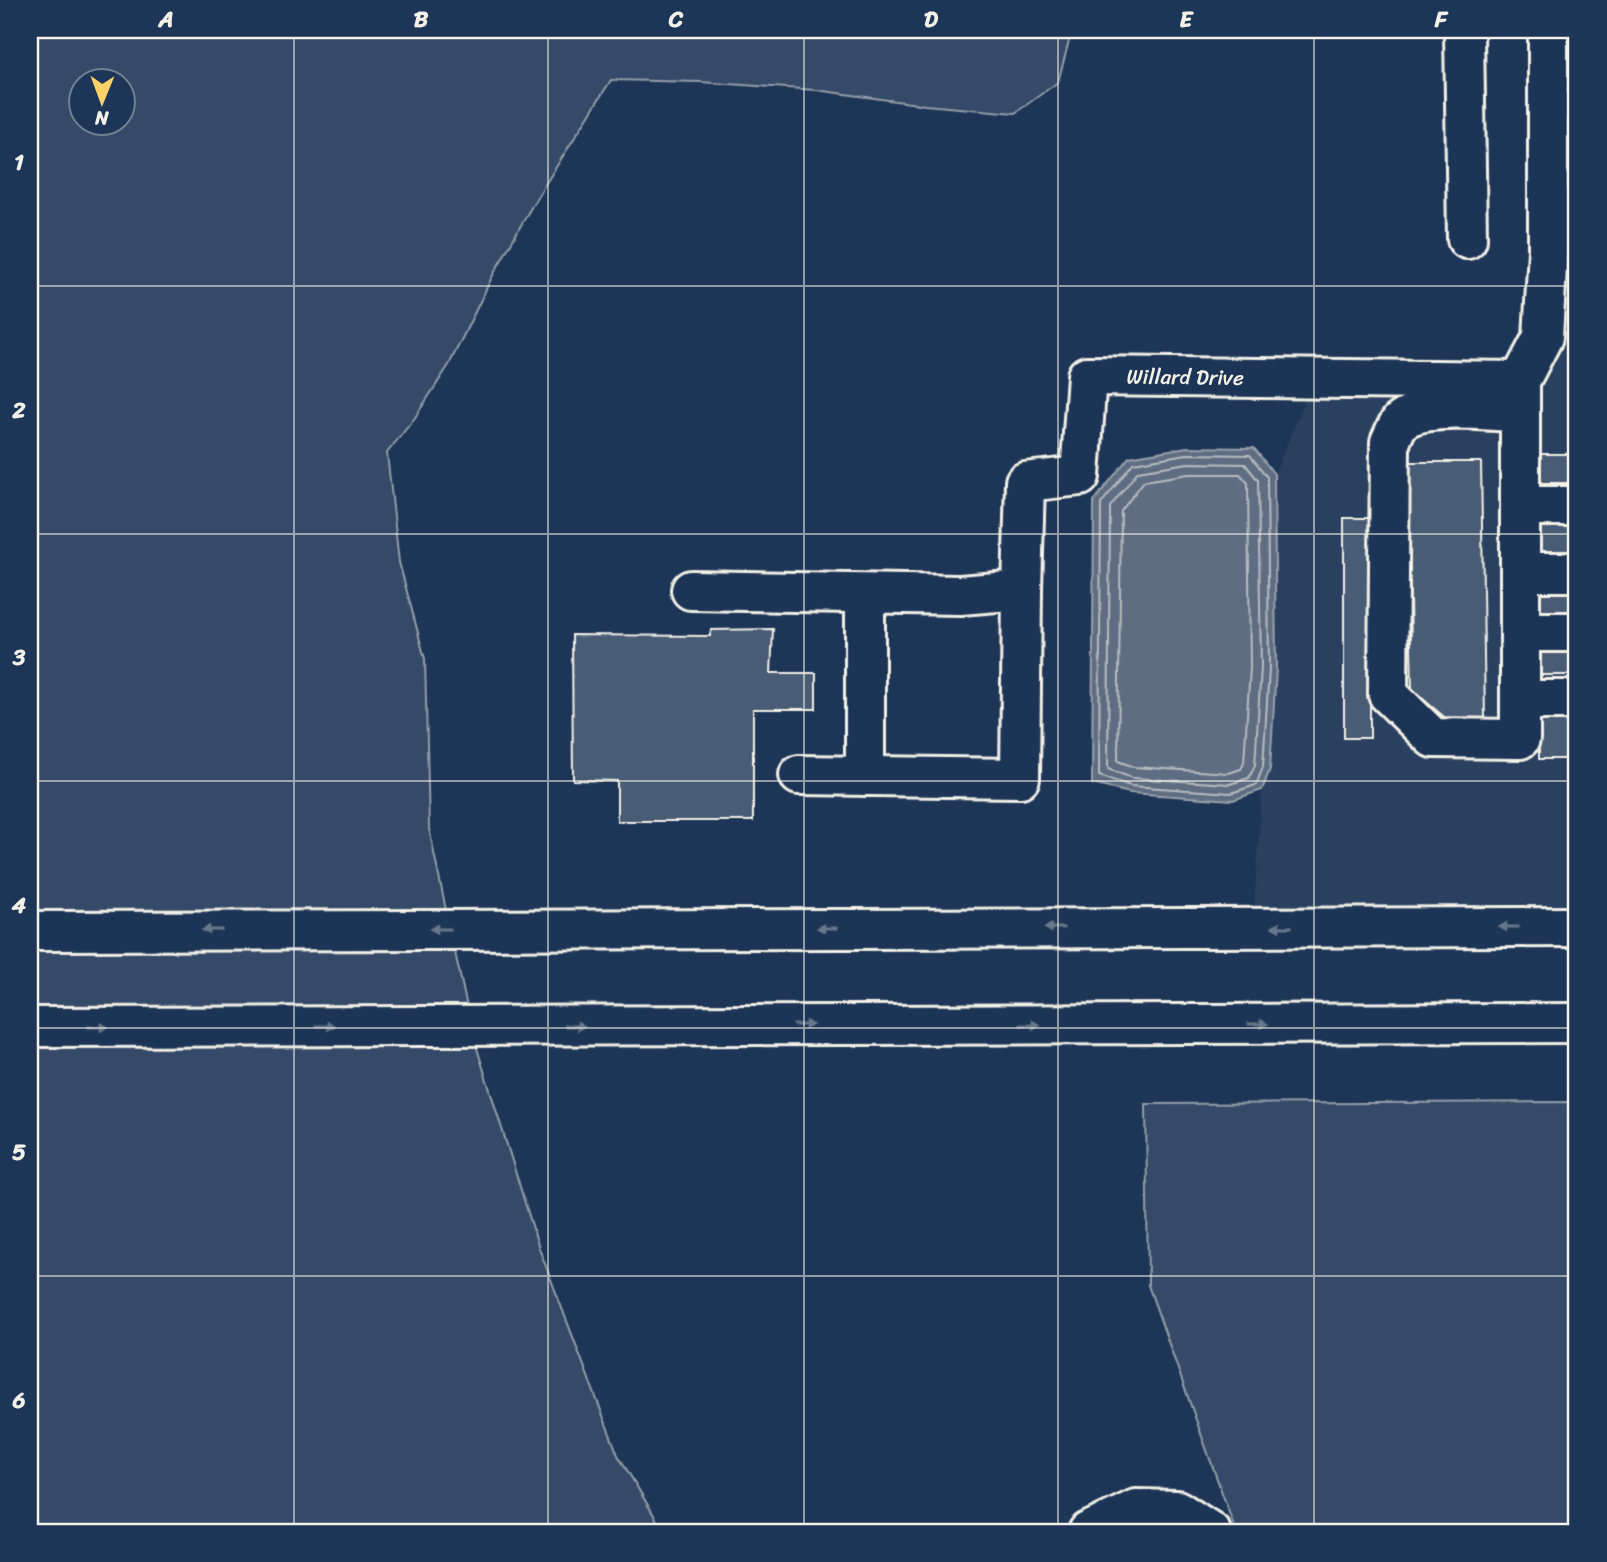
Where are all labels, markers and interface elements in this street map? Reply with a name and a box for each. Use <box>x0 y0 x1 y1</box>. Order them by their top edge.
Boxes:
text: A <box>157 0 174 40</box>
text: B <box>414 0 429 40</box>
text: C <box>668 0 684 40</box>
text: D <box>924 0 939 40</box>
text: E <box>1180 0 1195 40</box>
text: F <box>1434 0 1449 40</box>
north arrow <box>66 66 136 136</box>
text: N <box>94 102 110 135</box>
text: 1 <box>14 142 24 183</box>
street label: Willard Drive <box>1126 357 1244 397</box>
text: 2 <box>11 390 26 431</box>
text: 3 <box>12 637 26 678</box>
text: 4 <box>11 885 27 926</box>
one-way arrow <box>1498 921 1520 933</box>
one-way arrow <box>815 922 837 934</box>
one-way arrow <box>1043 922 1065 934</box>
one-way arrow <box>1270 922 1292 933</box>
one-way arrow <box>428 923 450 935</box>
one-way arrow <box>201 924 223 936</box>
one-way arrow <box>1247 1018 1269 1030</box>
one-way arrow <box>792 1019 814 1031</box>
one-way arrow <box>1020 1019 1042 1030</box>
one-way arrow <box>315 1020 337 1032</box>
one-way arrow <box>565 1020 587 1032</box>
one-way arrow <box>87 1021 109 1033</box>
text: 5 <box>12 1132 26 1173</box>
text: 6 <box>11 1380 26 1421</box>

